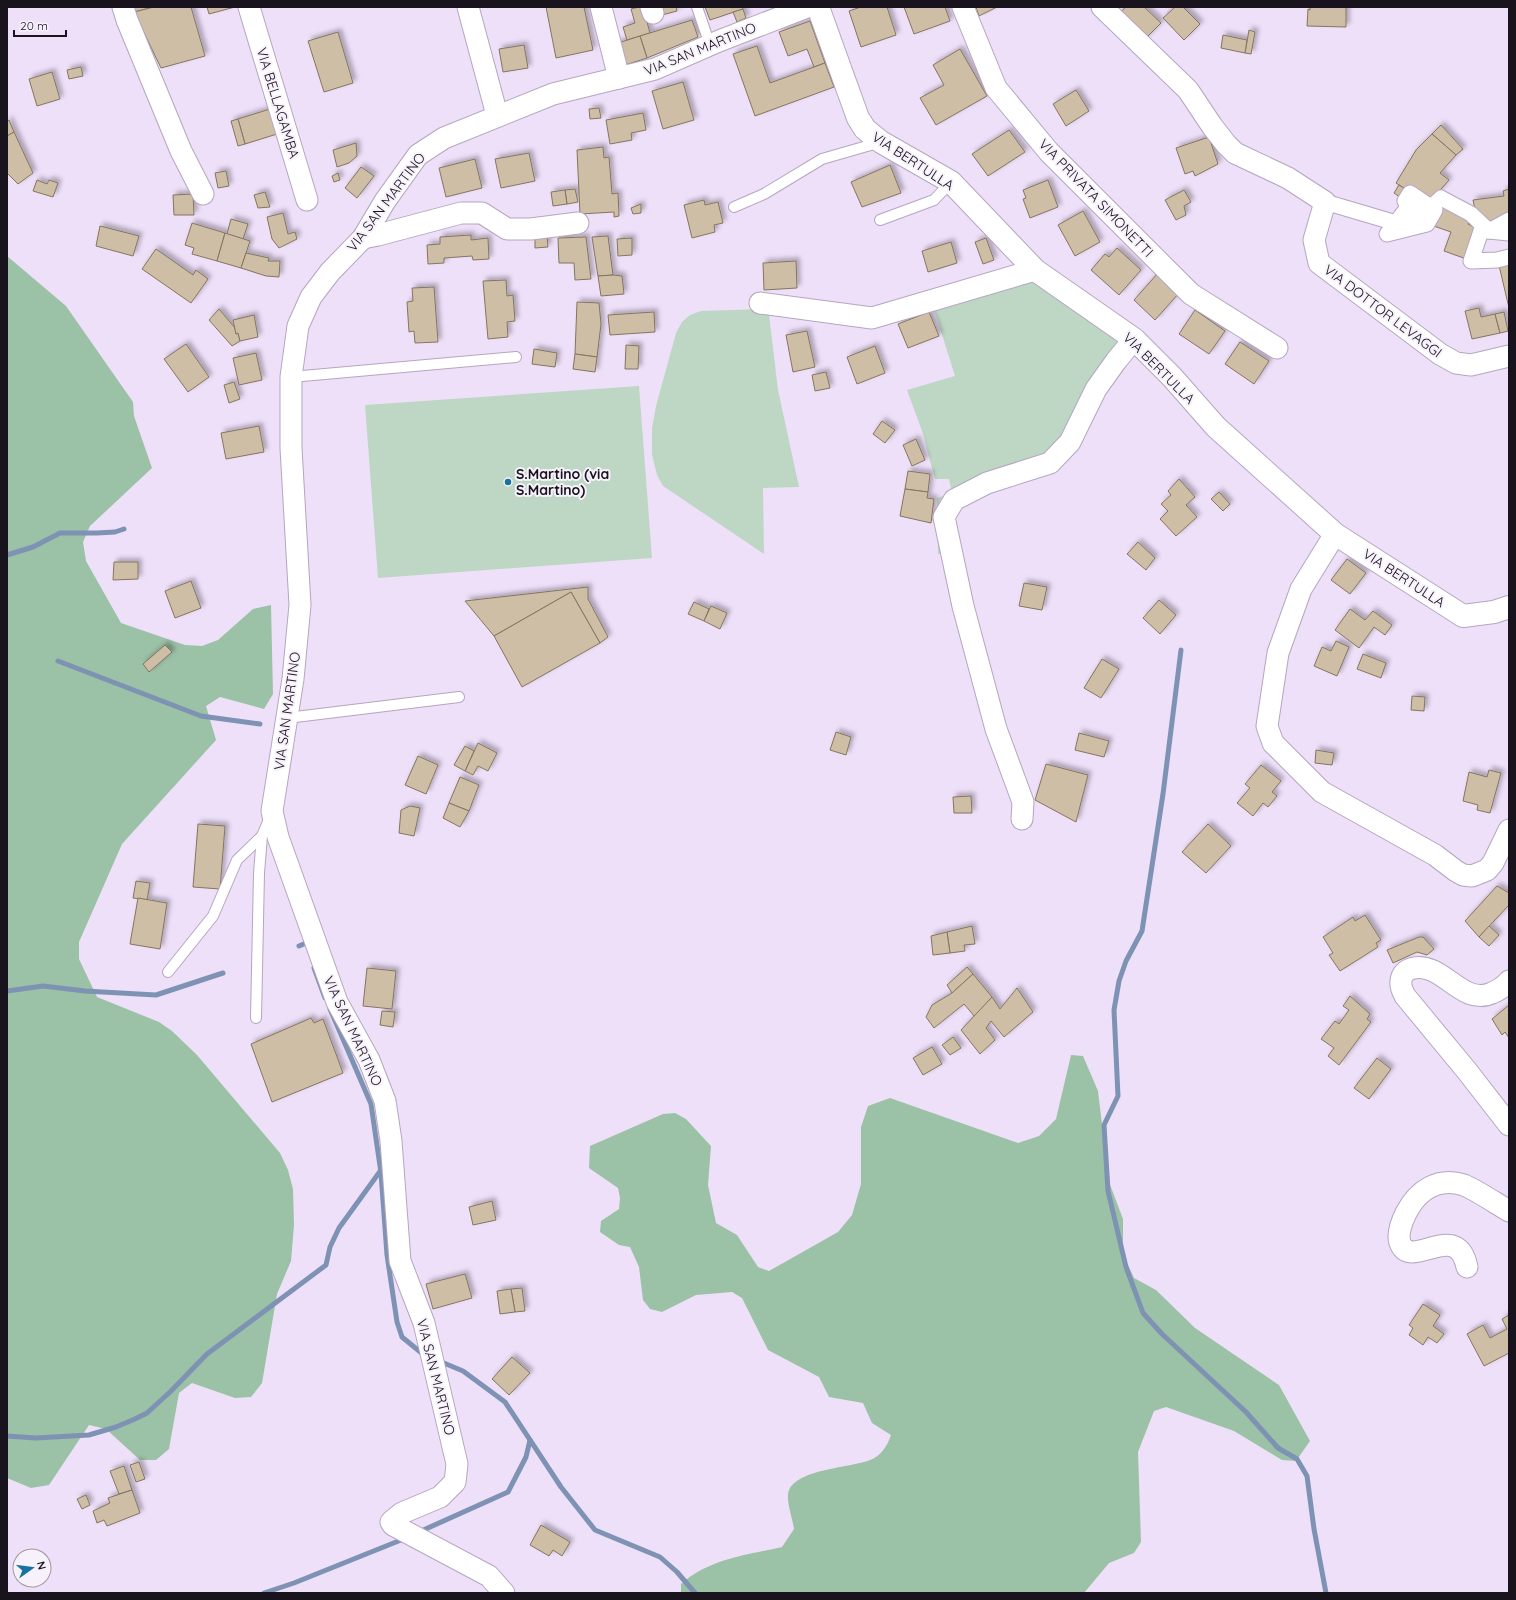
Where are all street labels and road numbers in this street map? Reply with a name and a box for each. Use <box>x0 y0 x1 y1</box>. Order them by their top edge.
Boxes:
street label: VIA SAN MARTINO <box>641 18 759 80</box>
street label: VIA BELLAGAMBA <box>253 45 303 161</box>
street label: VIA BERTULLA <box>869 128 957 194</box>
street label: VIA PRIVATA SIMONETTI <box>1035 135 1157 261</box>
street label: VIA SAN MARTINO <box>343 149 429 255</box>
street label: VIA DOTTOR LEVAGGI <box>1320 261 1446 361</box>
street label: VIA BERTULLA <box>1119 328 1199 408</box>
street label: VIA BERTULLA <box>1360 545 1448 611</box>
street label: VIA SAN MARTINO <box>270 650 304 771</box>
street label: VIA SAN MARTINO <box>320 973 386 1089</box>
street label: VIA SAN MARTINO <box>413 1317 459 1437</box>

